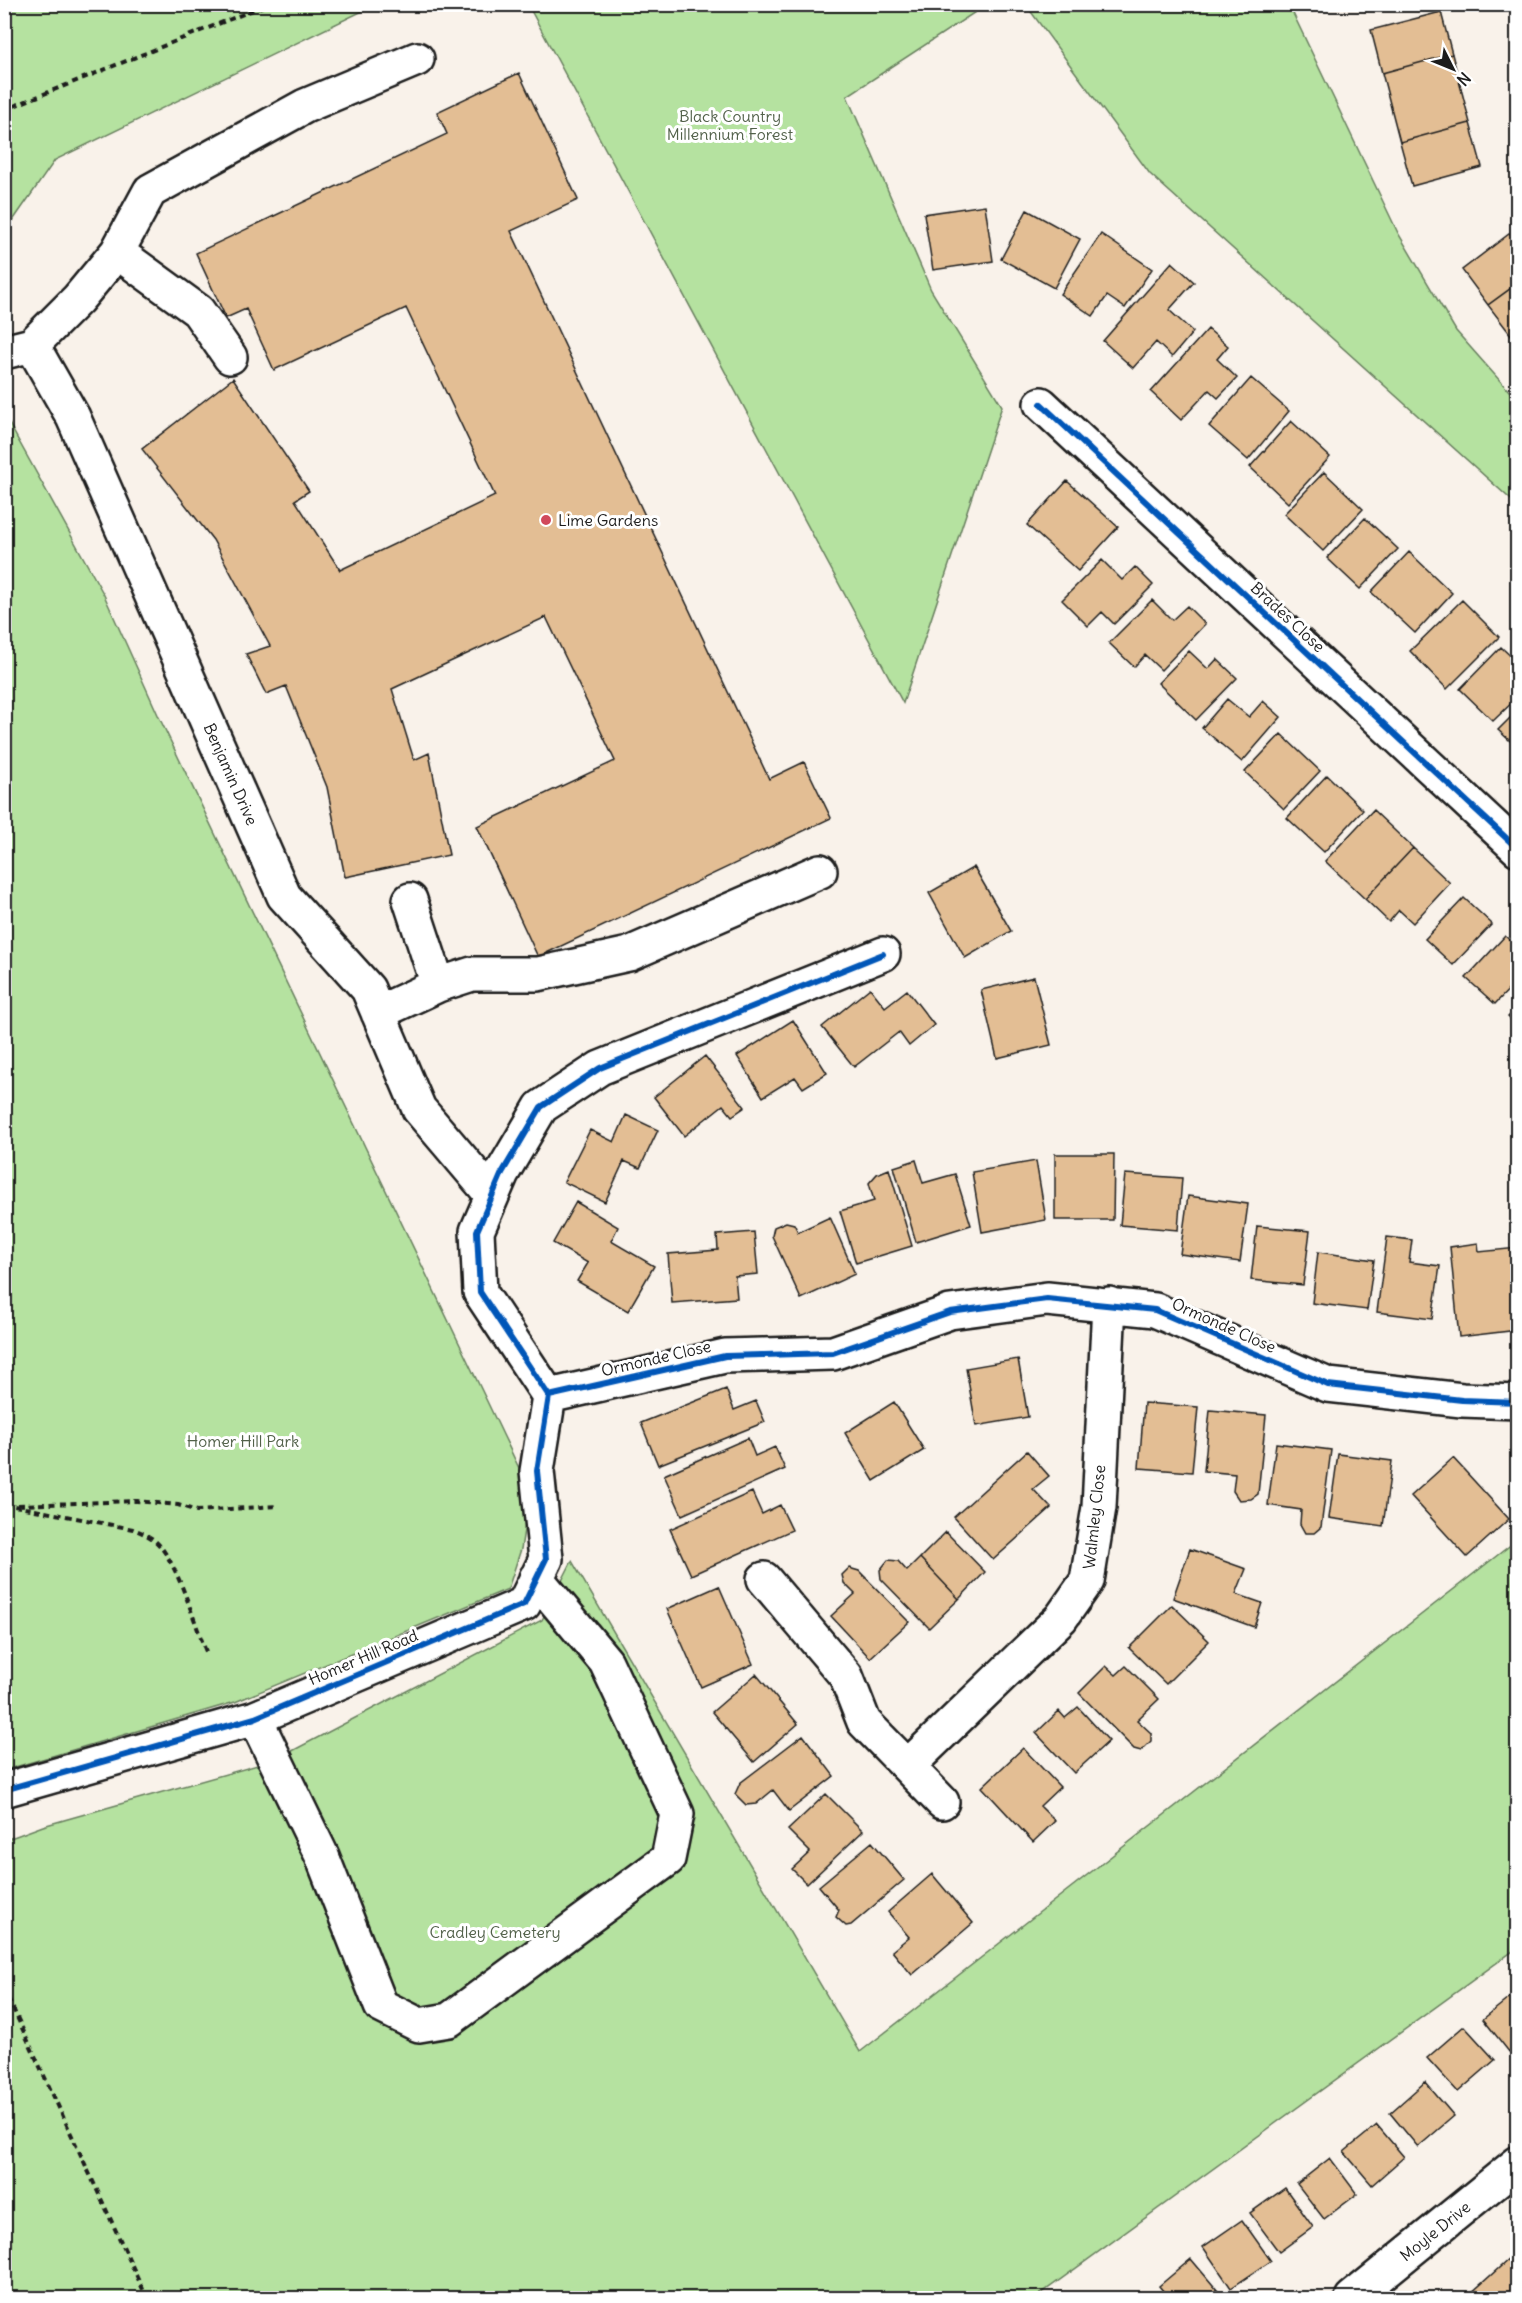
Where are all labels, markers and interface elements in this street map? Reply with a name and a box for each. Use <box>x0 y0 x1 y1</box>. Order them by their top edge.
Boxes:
north arrow <box>1423 39 1483 99</box>
text: N <box>1453 68 1475 90</box>
park label: Black Country Millennium Forest <box>667 106 794 144</box>
place label: Lime Gardens <box>558 510 658 530</box>
marker: Lime Gardens <box>539 513 553 527</box>
street label: Brades Close <box>1247 578 1329 656</box>
street label: Benjamin Drive <box>200 720 262 828</box>
street label: Ormonde Close <box>1169 1293 1279 1357</box>
street label: Ormonde Close <box>599 1336 713 1380</box>
park label: Homer Hill Park <box>187 1431 299 1451</box>
street label: Walmley Close <box>1079 1464 1109 1570</box>
street label: Homer Hill Road <box>305 1625 421 1689</box>
park label: Cradley Cemetery <box>429 1922 561 1942</box>
street label: Moyle Drive <box>1396 2197 1474 2265</box>

